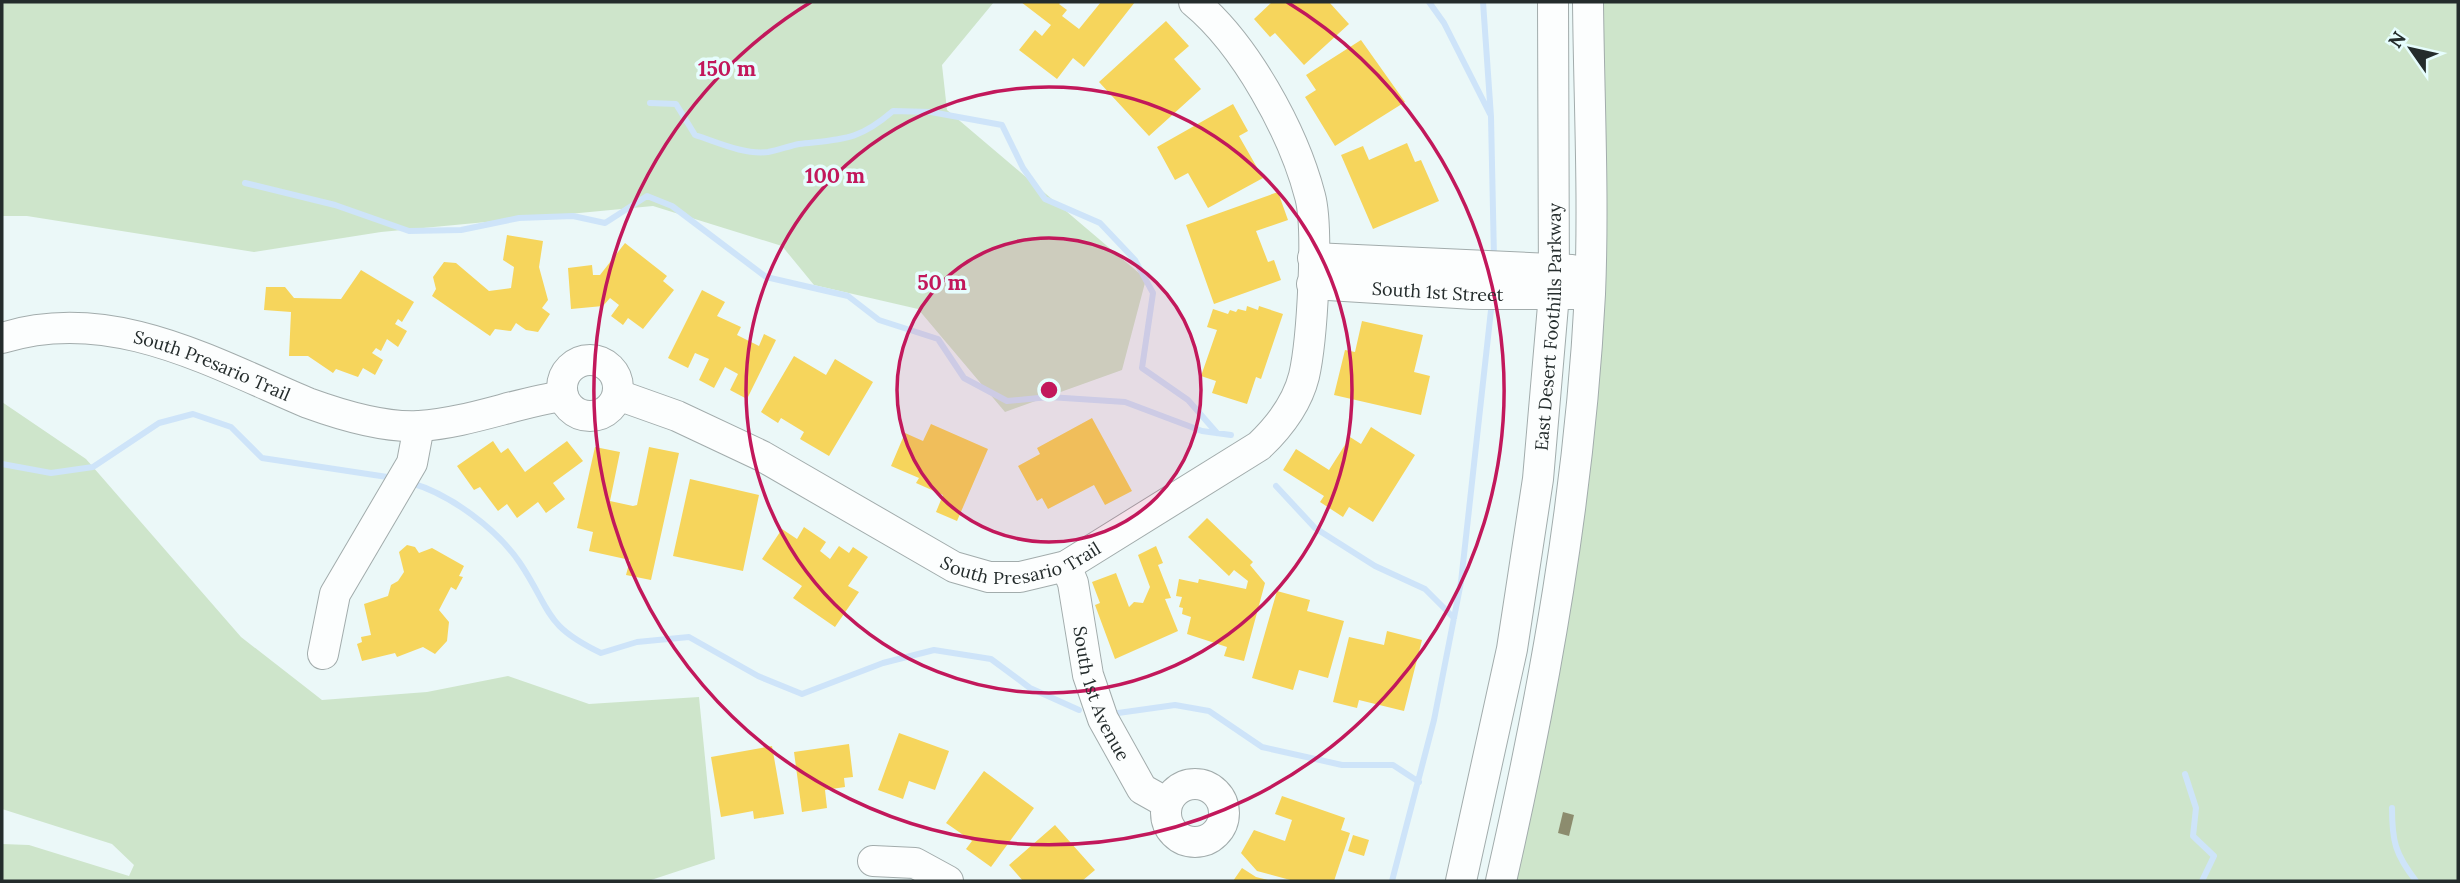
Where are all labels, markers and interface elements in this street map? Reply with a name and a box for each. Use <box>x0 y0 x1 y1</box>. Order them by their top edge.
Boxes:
north arrow <box>2376 14 2446 84</box>
text: N <box>2383 26 2411 52</box>
text: 150 m <box>698 55 756 82</box>
text: 100 m <box>805 162 865 189</box>
street label: East Desert Foothills Parkway <box>1529 203 1566 452</box>
text: 50 m <box>917 269 967 296</box>
street label: South 1st Street <box>1371 276 1504 306</box>
street label: South Presario Trail <box>131 324 294 406</box>
centre of rings <box>1037 378 1061 402</box>
street label: South Presario Trail <box>937 536 1105 589</box>
street label: South 1st Avenue <box>1069 624 1135 765</box>

